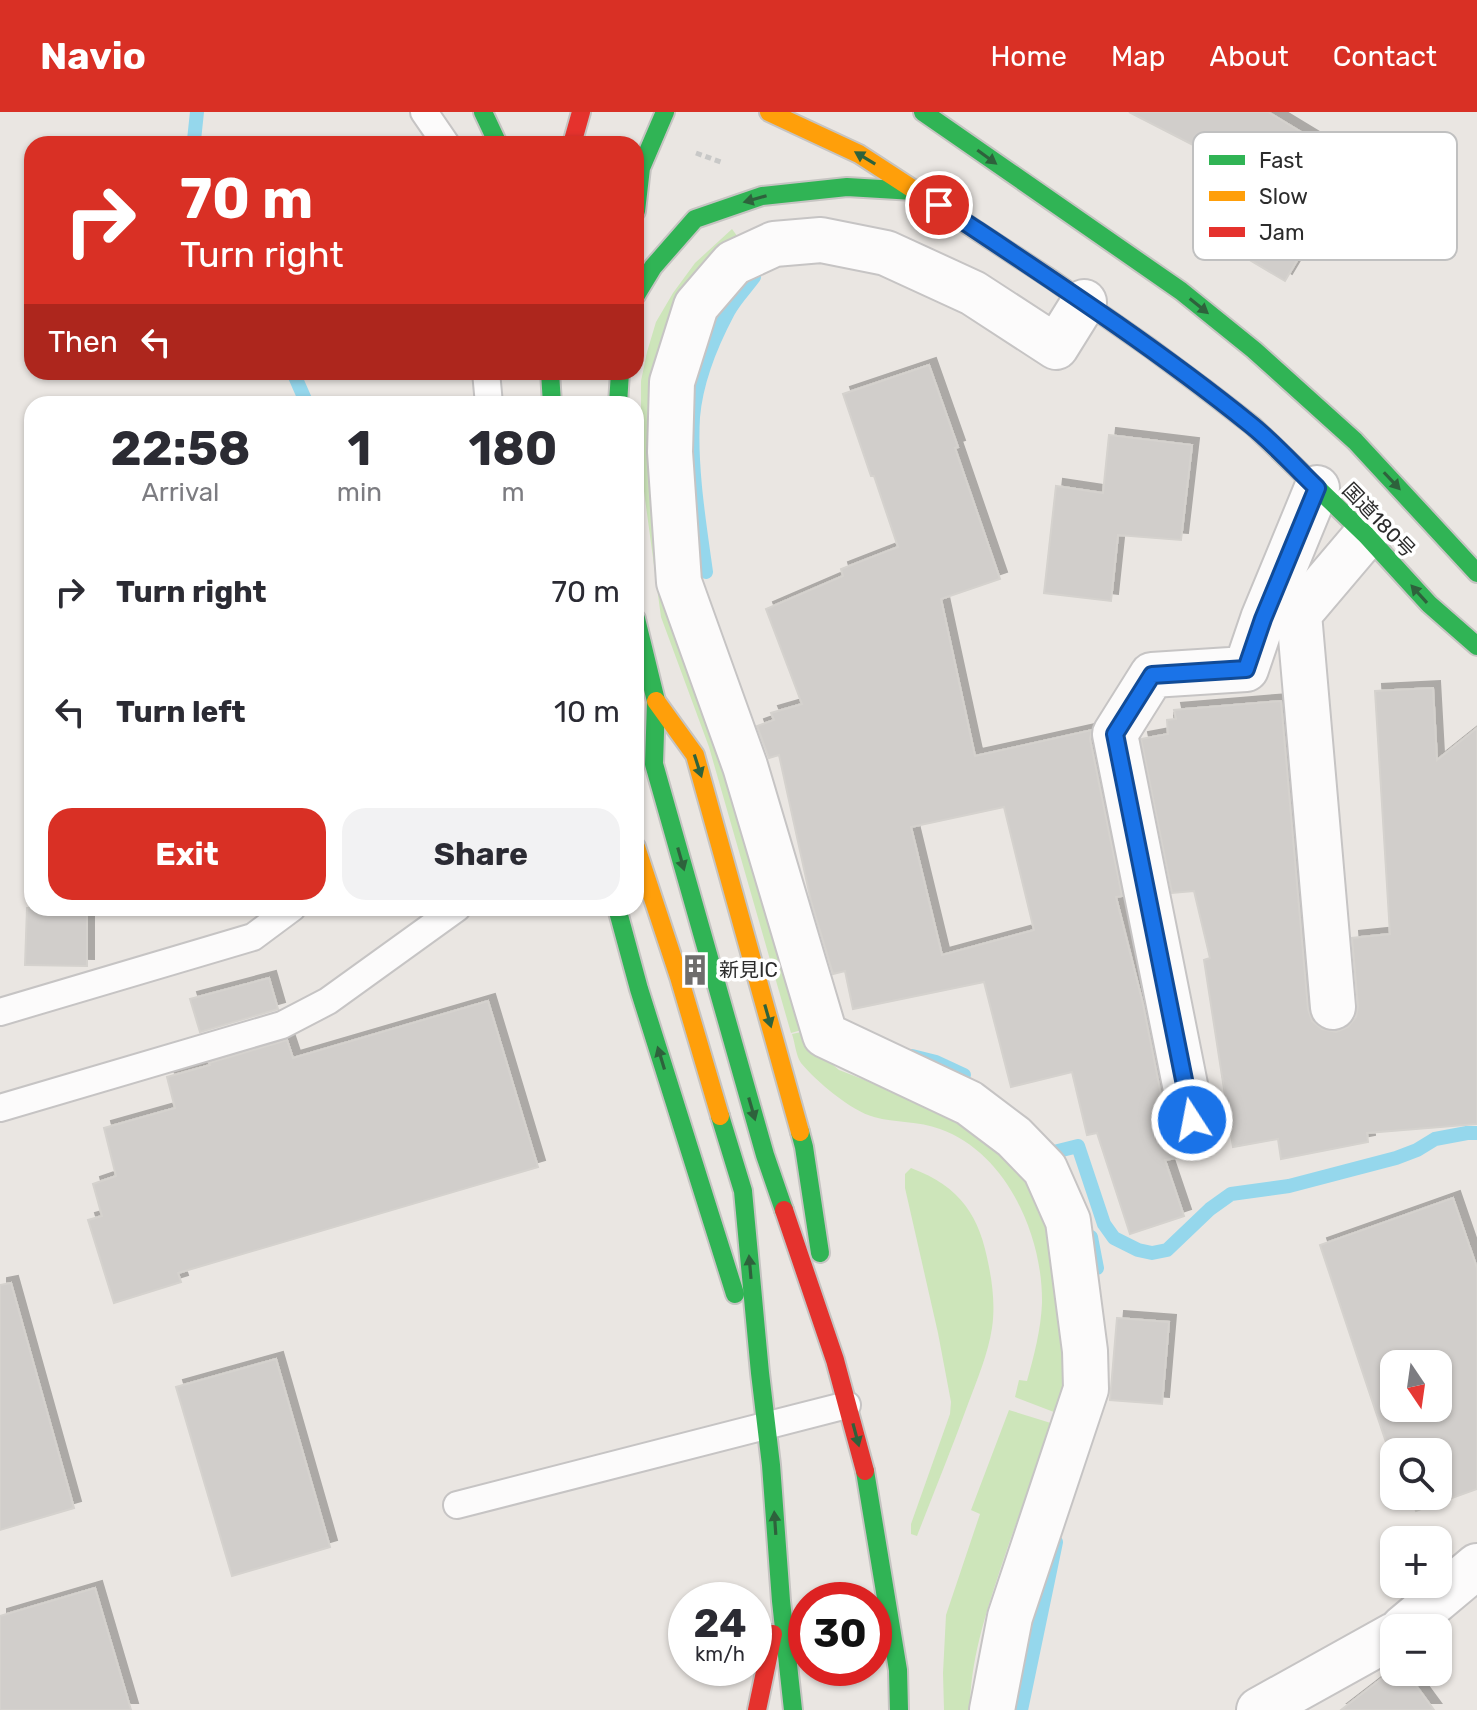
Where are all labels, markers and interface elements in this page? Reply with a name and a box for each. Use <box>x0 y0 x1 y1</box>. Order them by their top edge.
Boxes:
text: Navio <box>40 33 146 79</box>
text: Home <box>990 40 1067 73</box>
text: Map <box>1111 40 1165 73</box>
text: About <box>1209 40 1289 73</box>
text: Contact <box>1333 40 1437 73</box>
legend <box>1193 132 1457 260</box>
text: Fast <box>1259 147 1304 174</box>
one-way arrow <box>976 149 997 164</box>
one-way arrow <box>854 151 876 165</box>
text: 70 m <box>180 166 313 232</box>
icon: right <box>48 168 152 272</box>
pin <box>905 171 973 239</box>
icon: arrive <box>917 183 961 227</box>
text: Slow <box>1259 183 1308 210</box>
one-way arrow <box>743 193 767 206</box>
text: Jam <box>1259 219 1305 246</box>
text: Turn right <box>180 233 344 276</box>
one-way arrow <box>1189 297 1209 314</box>
icon: left <box>134 320 178 364</box>
text: Then <box>48 324 118 360</box>
text: 22:58 <box>110 420 250 477</box>
text: 1 <box>348 420 371 477</box>
text: 180 <box>469 420 558 477</box>
one-way arrow <box>1382 471 1400 490</box>
text: Arrival <box>141 477 219 508</box>
text: min <box>337 477 382 508</box>
text: m <box>501 477 525 508</box>
street label: 国道180号 <box>1338 478 1420 562</box>
icon: right <box>48 570 92 614</box>
text: Turn right <box>116 574 267 610</box>
text: 70 m <box>552 574 620 610</box>
one-way arrow <box>1411 584 1429 603</box>
icon: left <box>48 690 92 734</box>
text: Turn left <box>116 694 246 730</box>
text: 10 m <box>554 694 620 730</box>
one-way arrow <box>692 754 704 778</box>
button: Exit <box>48 808 326 900</box>
button: Share <box>342 808 620 900</box>
one-way arrow <box>675 847 688 871</box>
building icon: 新見IC <box>678 953 712 987</box>
place label: 新見IC <box>719 958 778 982</box>
one-way arrow <box>762 1004 775 1028</box>
one-way arrow <box>654 1046 667 1070</box>
position arrow <box>1150 1078 1234 1162</box>
one-way arrow <box>746 1096 758 1121</box>
one-way arrow <box>744 1254 757 1279</box>
north arrow <box>1380 1350 1452 1422</box>
map controls <box>1380 1350 1452 1686</box>
one-way arrow <box>850 1423 862 1448</box>
button: search <box>1380 1438 1452 1510</box>
one-way arrow <box>768 1510 781 1535</box>
button: + <box>1380 1526 1452 1598</box>
speed limit sign: 30 <box>788 1582 892 1686</box>
text: 24 <box>693 1600 747 1647</box>
button: − <box>1380 1614 1452 1686</box>
text: km/h <box>695 1642 745 1666</box>

